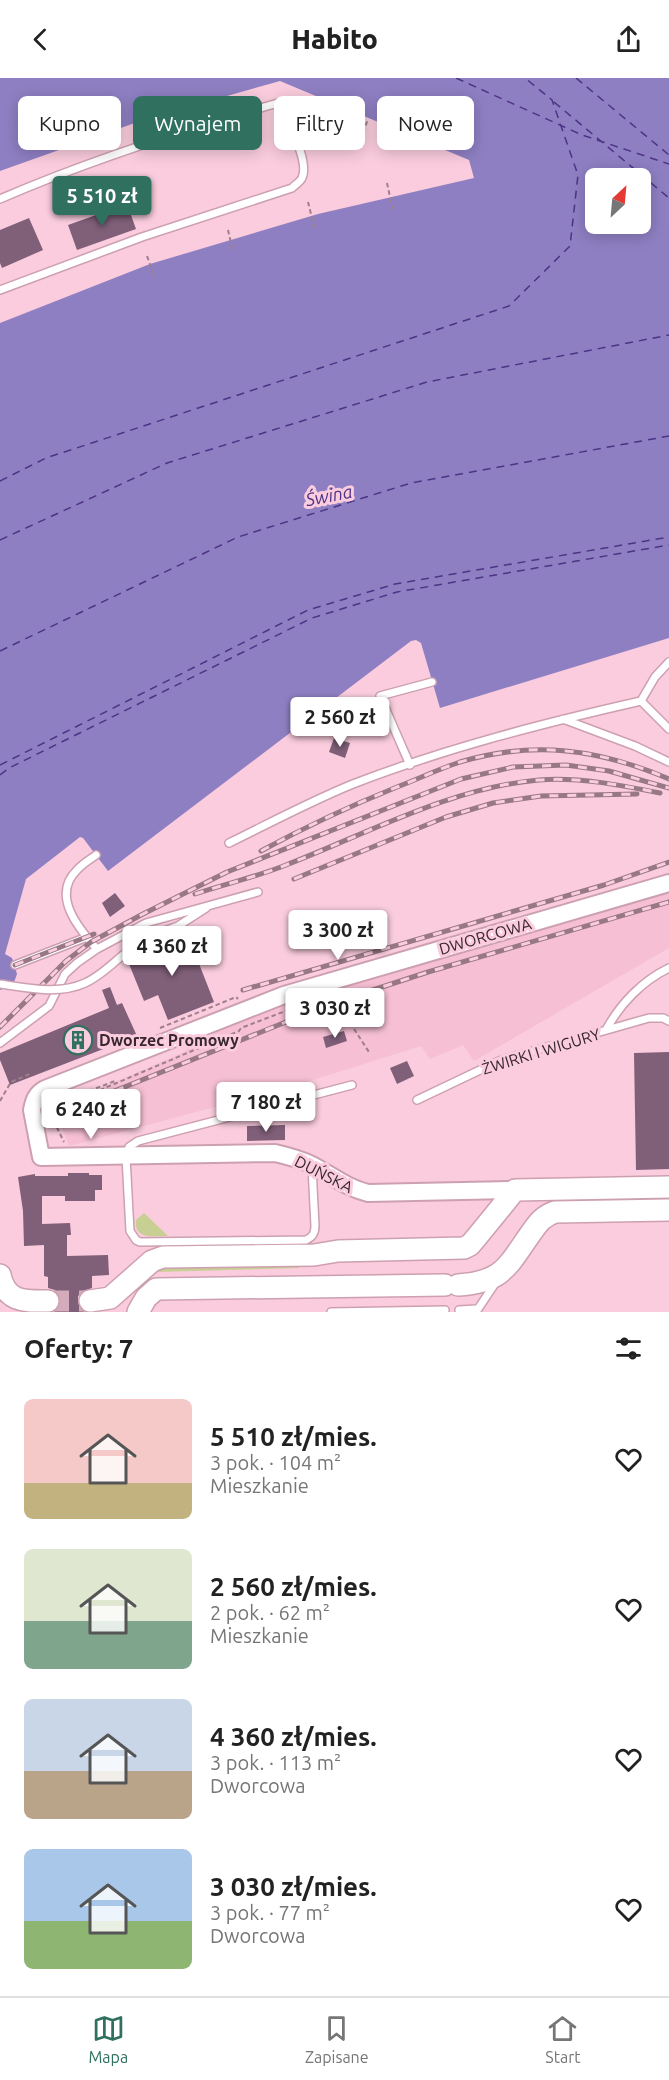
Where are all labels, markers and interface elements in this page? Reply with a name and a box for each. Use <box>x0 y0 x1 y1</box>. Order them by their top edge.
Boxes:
icon: back <box>24 23 57 56</box>
icon: share <box>612 23 645 56</box>
text: Habito <box>291 24 378 54</box>
chip: Kupno <box>18 96 121 150</box>
chip: Wynajem <box>133 96 262 150</box>
chip: Filtry <box>274 96 365 150</box>
chip: Nowe <box>377 96 474 150</box>
north arrow <box>585 168 651 234</box>
map controls <box>585 168 651 234</box>
pin: 5 510 zł <box>40 176 164 227</box>
text: 5 510 zł <box>66 184 138 207</box>
water label: Świna <box>303 480 354 510</box>
pin: 2 560 zł <box>278 697 402 748</box>
text: 2 560 zł <box>304 705 376 728</box>
pin: 3 300 zł <box>276 910 400 961</box>
street label: DWORCOWA <box>437 914 534 958</box>
text: 3 300 zł <box>302 918 374 941</box>
pin: 4 360 zł <box>110 926 234 977</box>
text: 4 360 zł <box>136 934 208 957</box>
pin: 3 030 zł <box>273 988 397 1039</box>
text: 3 030 zł <box>299 996 371 1019</box>
building icon: Dworzec Promowy <box>62 1024 94 1056</box>
street label: ŻWIRKI I WIGURY <box>480 1024 603 1078</box>
place label: Dworzec Promowy <box>99 1031 239 1049</box>
pin: 7 180 zł <box>204 1082 328 1133</box>
pin: 6 240 zł <box>29 1089 153 1140</box>
text: 7 180 zł <box>230 1090 302 1113</box>
text: 6 240 zł <box>55 1097 127 1120</box>
street label: DUŃSKA <box>292 1150 357 1197</box>
icon: filters <box>612 1332 645 1365</box>
text: Oferty: 7 <box>24 1334 133 1363</box>
text: 5 510 zł/mies. <box>210 1422 377 1451</box>
icon: home <box>72 1423 144 1495</box>
icon: heart <box>612 1443 645 1476</box>
text: 3 pok. · 104 m² <box>210 1451 341 1474</box>
text: Mieszkanie <box>210 1474 309 1497</box>
text: 2 560 zł/mies. <box>210 1572 377 1601</box>
icon: home <box>72 1573 144 1645</box>
icon: heart <box>612 1593 645 1626</box>
text: 2 pok. · 62 m² <box>210 1601 330 1624</box>
text: Mieszkanie <box>210 1624 309 1647</box>
text: 4 360 zł/mies. <box>210 1722 377 1751</box>
icon: home <box>72 1723 144 1795</box>
icon: heart <box>612 1743 645 1776</box>
text: 3 pok. · 113 m² <box>210 1751 341 1774</box>
text: Dworcowa <box>210 1774 306 1797</box>
text: 3 030 zł/mies. <box>210 1872 377 1901</box>
icon: home <box>72 1873 144 1945</box>
icon: heart <box>612 1893 645 1926</box>
text: 3 pok. · 77 m² <box>210 1901 330 1924</box>
text: Dworcowa <box>210 1924 306 1947</box>
tab: Mapa <box>88 2012 128 2066</box>
tab: Zapisane <box>305 2012 369 2066</box>
tab: Start <box>545 2012 581 2066</box>

